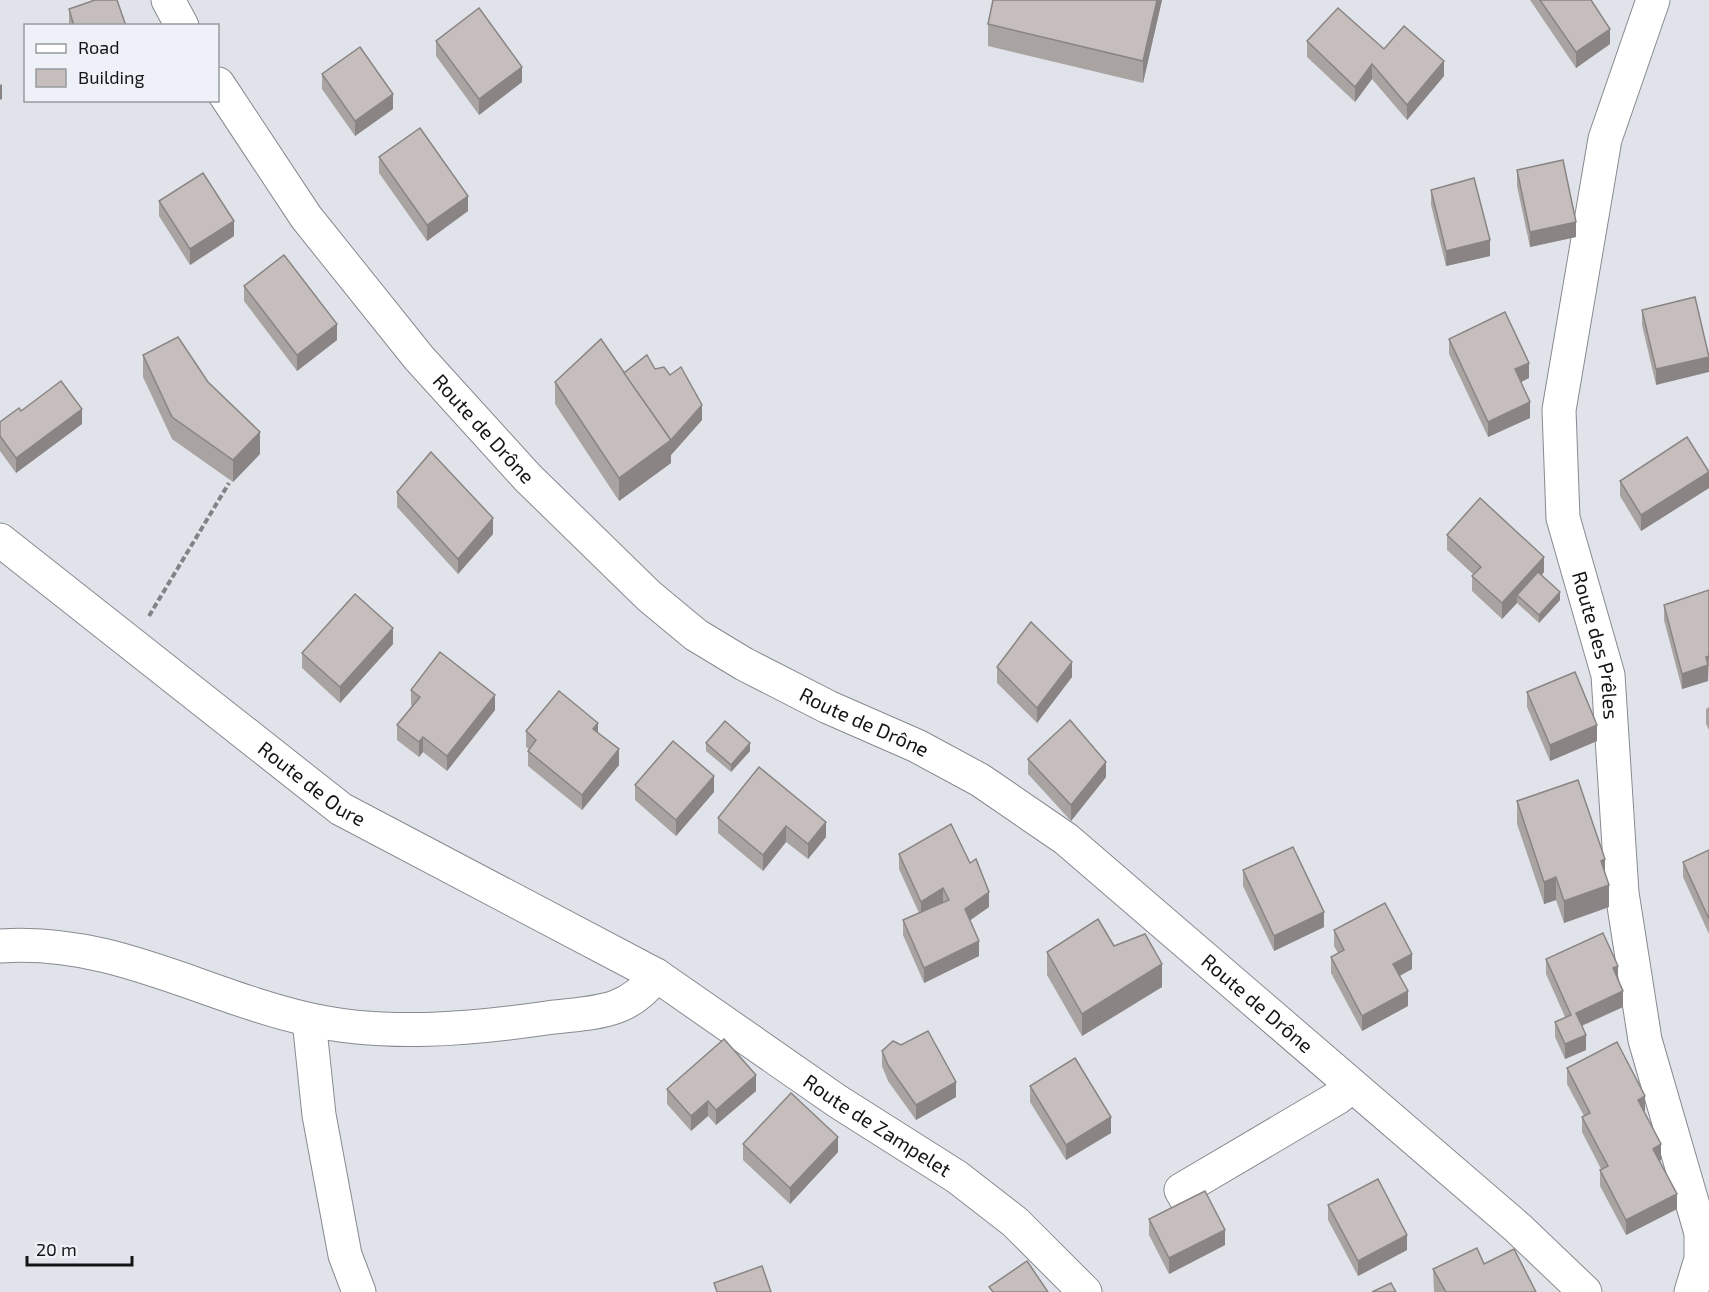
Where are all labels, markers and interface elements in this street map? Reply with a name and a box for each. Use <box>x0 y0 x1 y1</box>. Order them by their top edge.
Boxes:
legend <box>24 24 219 102</box>
text: Road <box>78 36 119 58</box>
text: Building <box>78 66 145 88</box>
street label: Route de Drône <box>428 369 540 488</box>
street label: Route des Prêles <box>1568 568 1624 720</box>
street label: Route de Drône <box>796 682 933 761</box>
street label: Route de Oure <box>254 735 370 831</box>
street label: Route de Drône <box>1197 948 1318 1057</box>
street label: Route de Zampelet <box>799 1068 956 1181</box>
scale bar <box>27 1229 132 1267</box>
text: 20 m <box>36 1238 77 1260</box>

